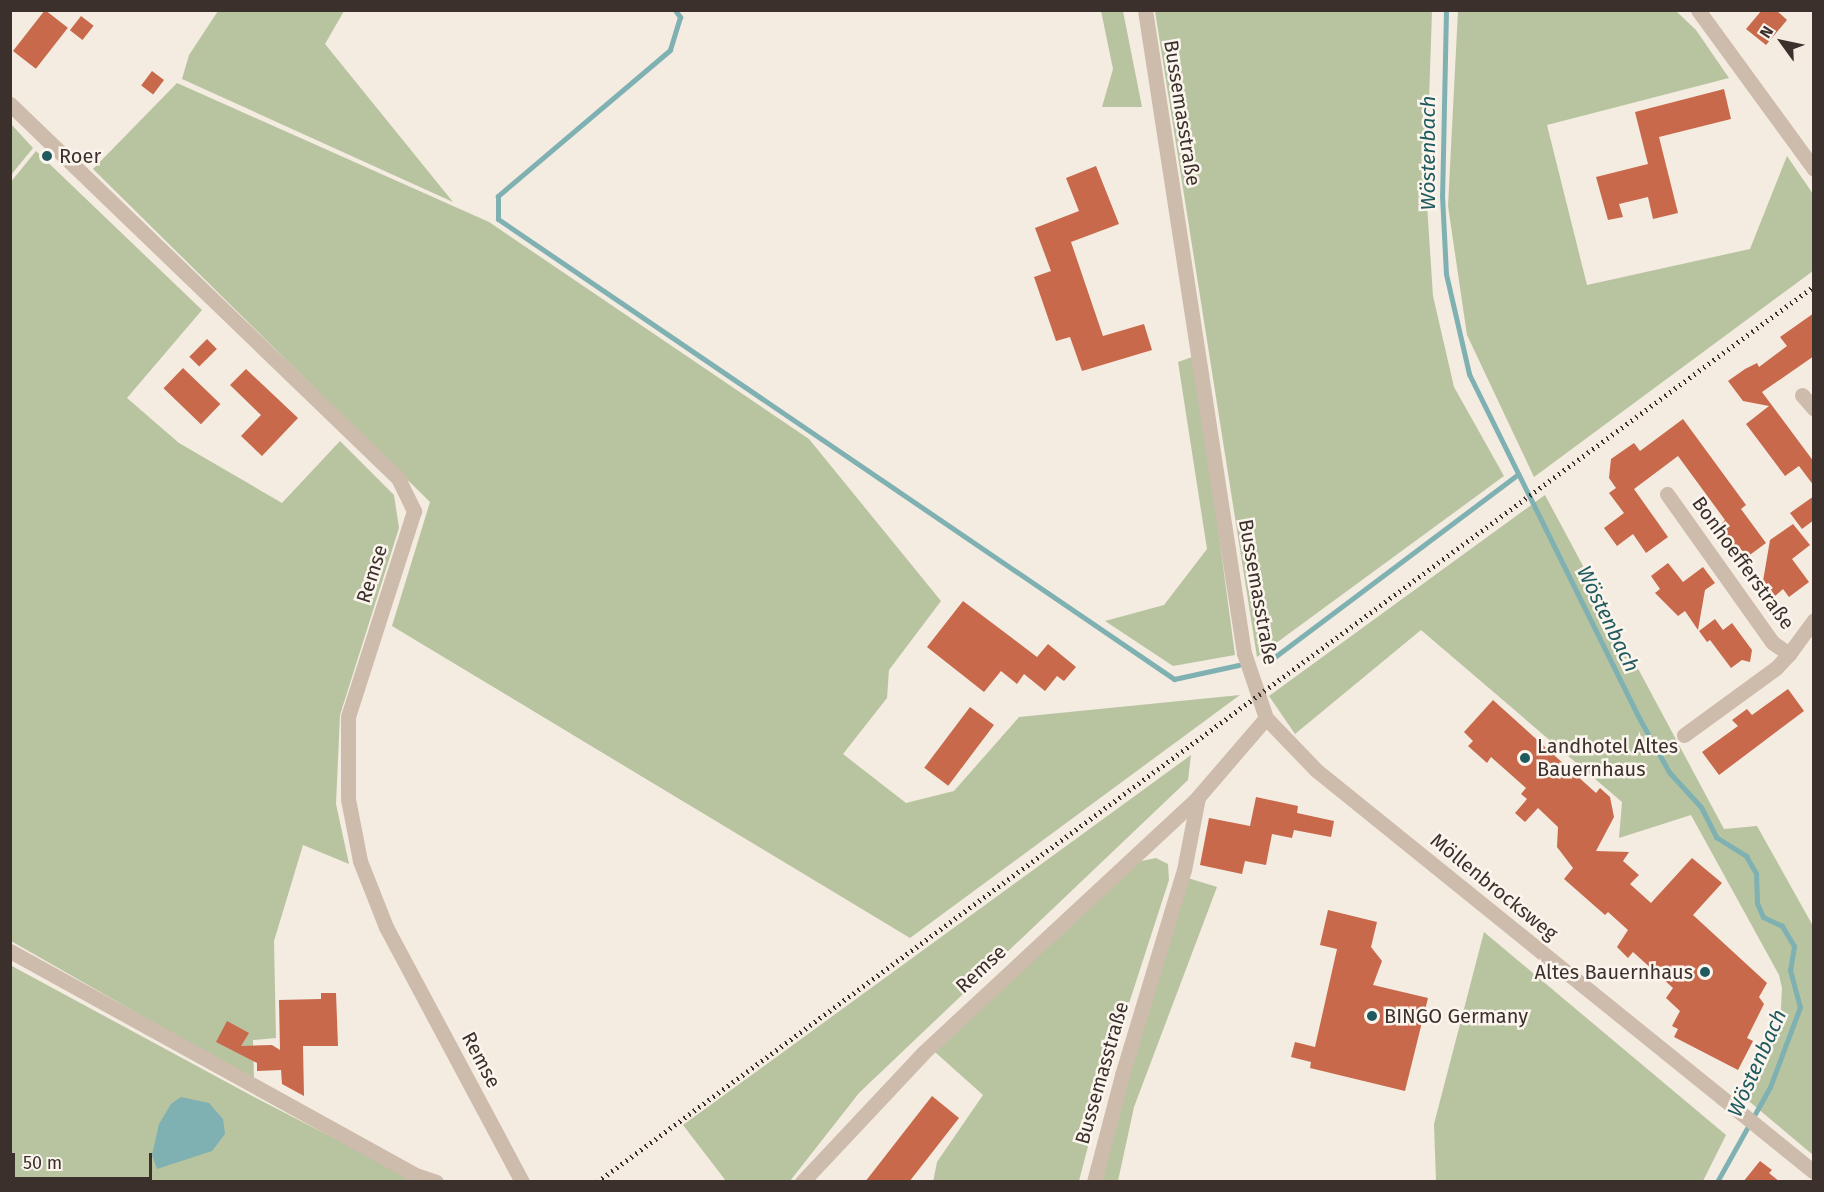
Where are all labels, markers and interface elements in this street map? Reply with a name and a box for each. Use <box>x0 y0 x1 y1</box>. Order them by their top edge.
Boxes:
north arrow <box>1752 12 1812 72</box>
text: N <box>1756 22 1777 42</box>
street label: Bussemasstraße <box>1159 38 1205 188</box>
water label: Wöstenbach <box>1415 95 1441 211</box>
place label: Roer <box>59 144 101 168</box>
marker: Roer <box>40 149 54 163</box>
street label: Bonhoefferstraße <box>1687 492 1799 634</box>
street label: Bussemasstraße <box>1233 517 1283 667</box>
street label: Remse <box>351 542 393 606</box>
water label: Wöstenbach <box>1571 562 1645 676</box>
place label: Landhotel Altes Bauernhaus <box>1537 734 1678 781</box>
marker: Landhotel Altes Bauernhaus <box>1518 751 1532 765</box>
street label: Möllenbrocksweg <box>1426 828 1562 946</box>
street label: Remse <box>951 940 1011 998</box>
place label: Altes Bauernhaus <box>1535 960 1693 984</box>
marker: Altes Bauernhaus <box>1698 965 1712 979</box>
street label: Bussemasstraße <box>1070 999 1134 1147</box>
place label: BINGO Germany <box>1384 1004 1528 1028</box>
water label: Wöstenbach <box>1722 1005 1792 1121</box>
marker: BINGO Germany <box>1365 1009 1379 1023</box>
street label: Remse <box>456 1028 506 1092</box>
scale bar <box>15 1141 154 1179</box>
text: 50 m <box>23 1152 62 1174</box>

